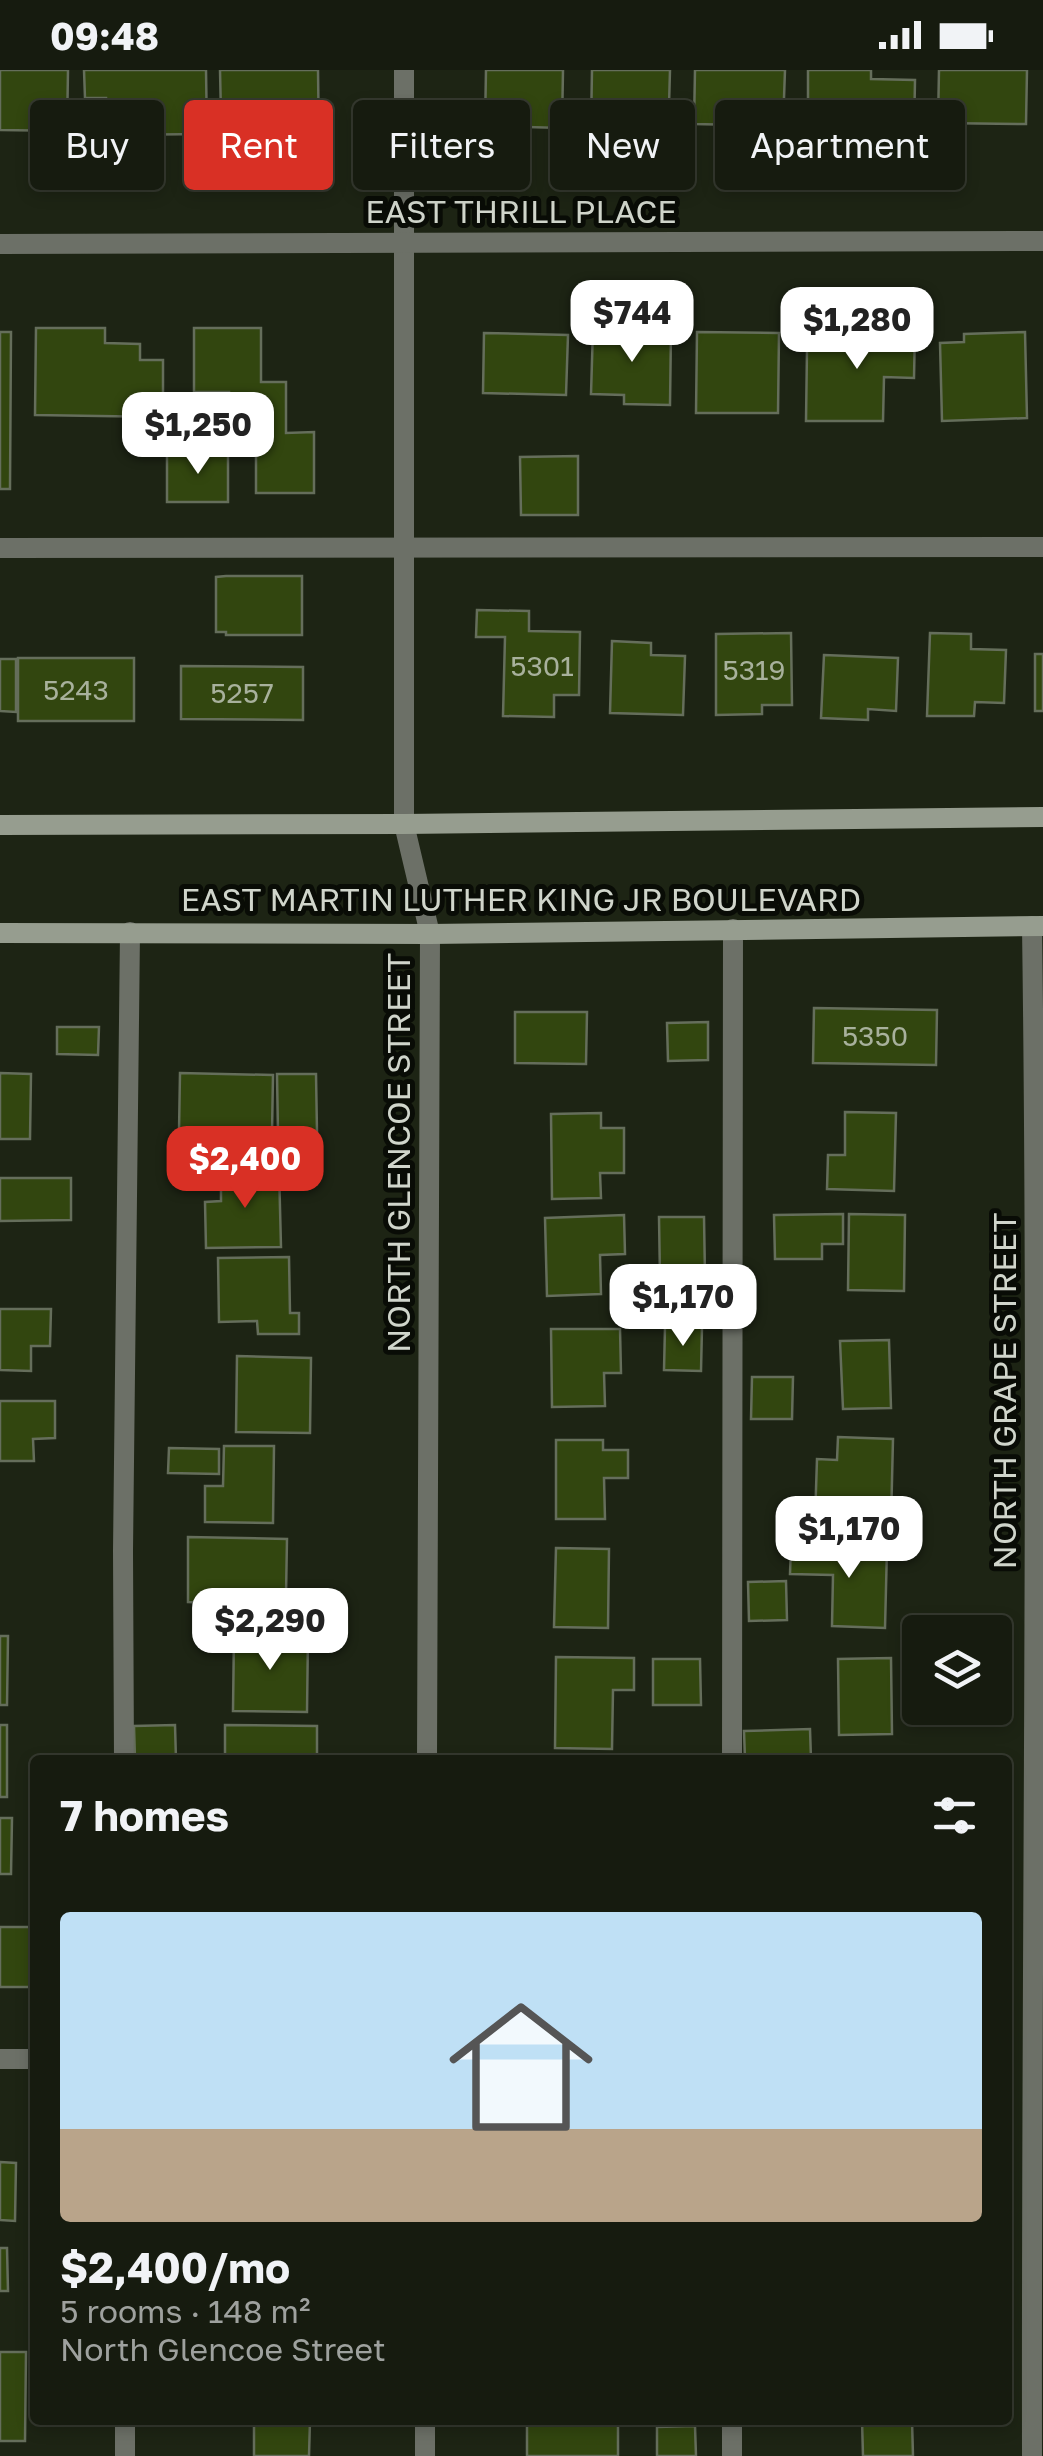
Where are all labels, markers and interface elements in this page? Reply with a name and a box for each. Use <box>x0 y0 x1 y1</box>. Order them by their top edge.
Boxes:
text: 09:48 <box>50 13 159 58</box>
chip: Buy <box>30 100 164 190</box>
chip: Rent <box>184 100 333 190</box>
chip: Filters <box>353 100 530 190</box>
chip: New <box>550 100 695 190</box>
chip: Apartment <box>715 100 965 190</box>
street label: EAST THRILL PLACE <box>365 192 677 230</box>
pin: $744 <box>573 280 691 365</box>
pin: $1,280 <box>776 287 938 372</box>
text: $744 <box>593 293 671 331</box>
text: $1,280 <box>803 300 911 338</box>
pin: $1,250 <box>117 392 279 477</box>
text: $1,250 <box>144 405 252 443</box>
house number: 5301 <box>510 649 574 682</box>
house number: 5319 <box>722 653 786 686</box>
house number: 5243 <box>43 673 109 706</box>
house number: 5257 <box>210 676 274 709</box>
street label: EAST MARTIN LUTHER KING JR BOULEVARD <box>181 880 861 918</box>
street label: NORTH GLENCOE STREET <box>379 953 417 1353</box>
house number: 5350 <box>842 1019 908 1052</box>
pin: $2,400 <box>164 1126 326 1211</box>
text: $2,400 <box>189 1139 301 1177</box>
street label: NORTH GRAPE STREET <box>985 1212 1023 1569</box>
pin: $1,170 <box>602 1264 764 1349</box>
text: $1,170 <box>632 1277 734 1315</box>
pin: $1,170 <box>768 1496 930 1581</box>
text: $1,170 <box>798 1509 900 1547</box>
pin: $2,290 <box>189 1588 351 1673</box>
text: $2,290 <box>214 1601 326 1639</box>
map controls <box>902 1615 1012 1725</box>
button: layers <box>902 1615 1012 1725</box>
icon: filters <box>927 1788 982 1843</box>
text: 7 homes <box>60 1790 229 1840</box>
icon: home <box>431 1977 611 2157</box>
text: $2,400/mo <box>60 2242 290 2292</box>
text: 5 rooms · 148 m² <box>60 2292 310 2330</box>
text: North Glencoe Street <box>60 2330 386 2368</box>

